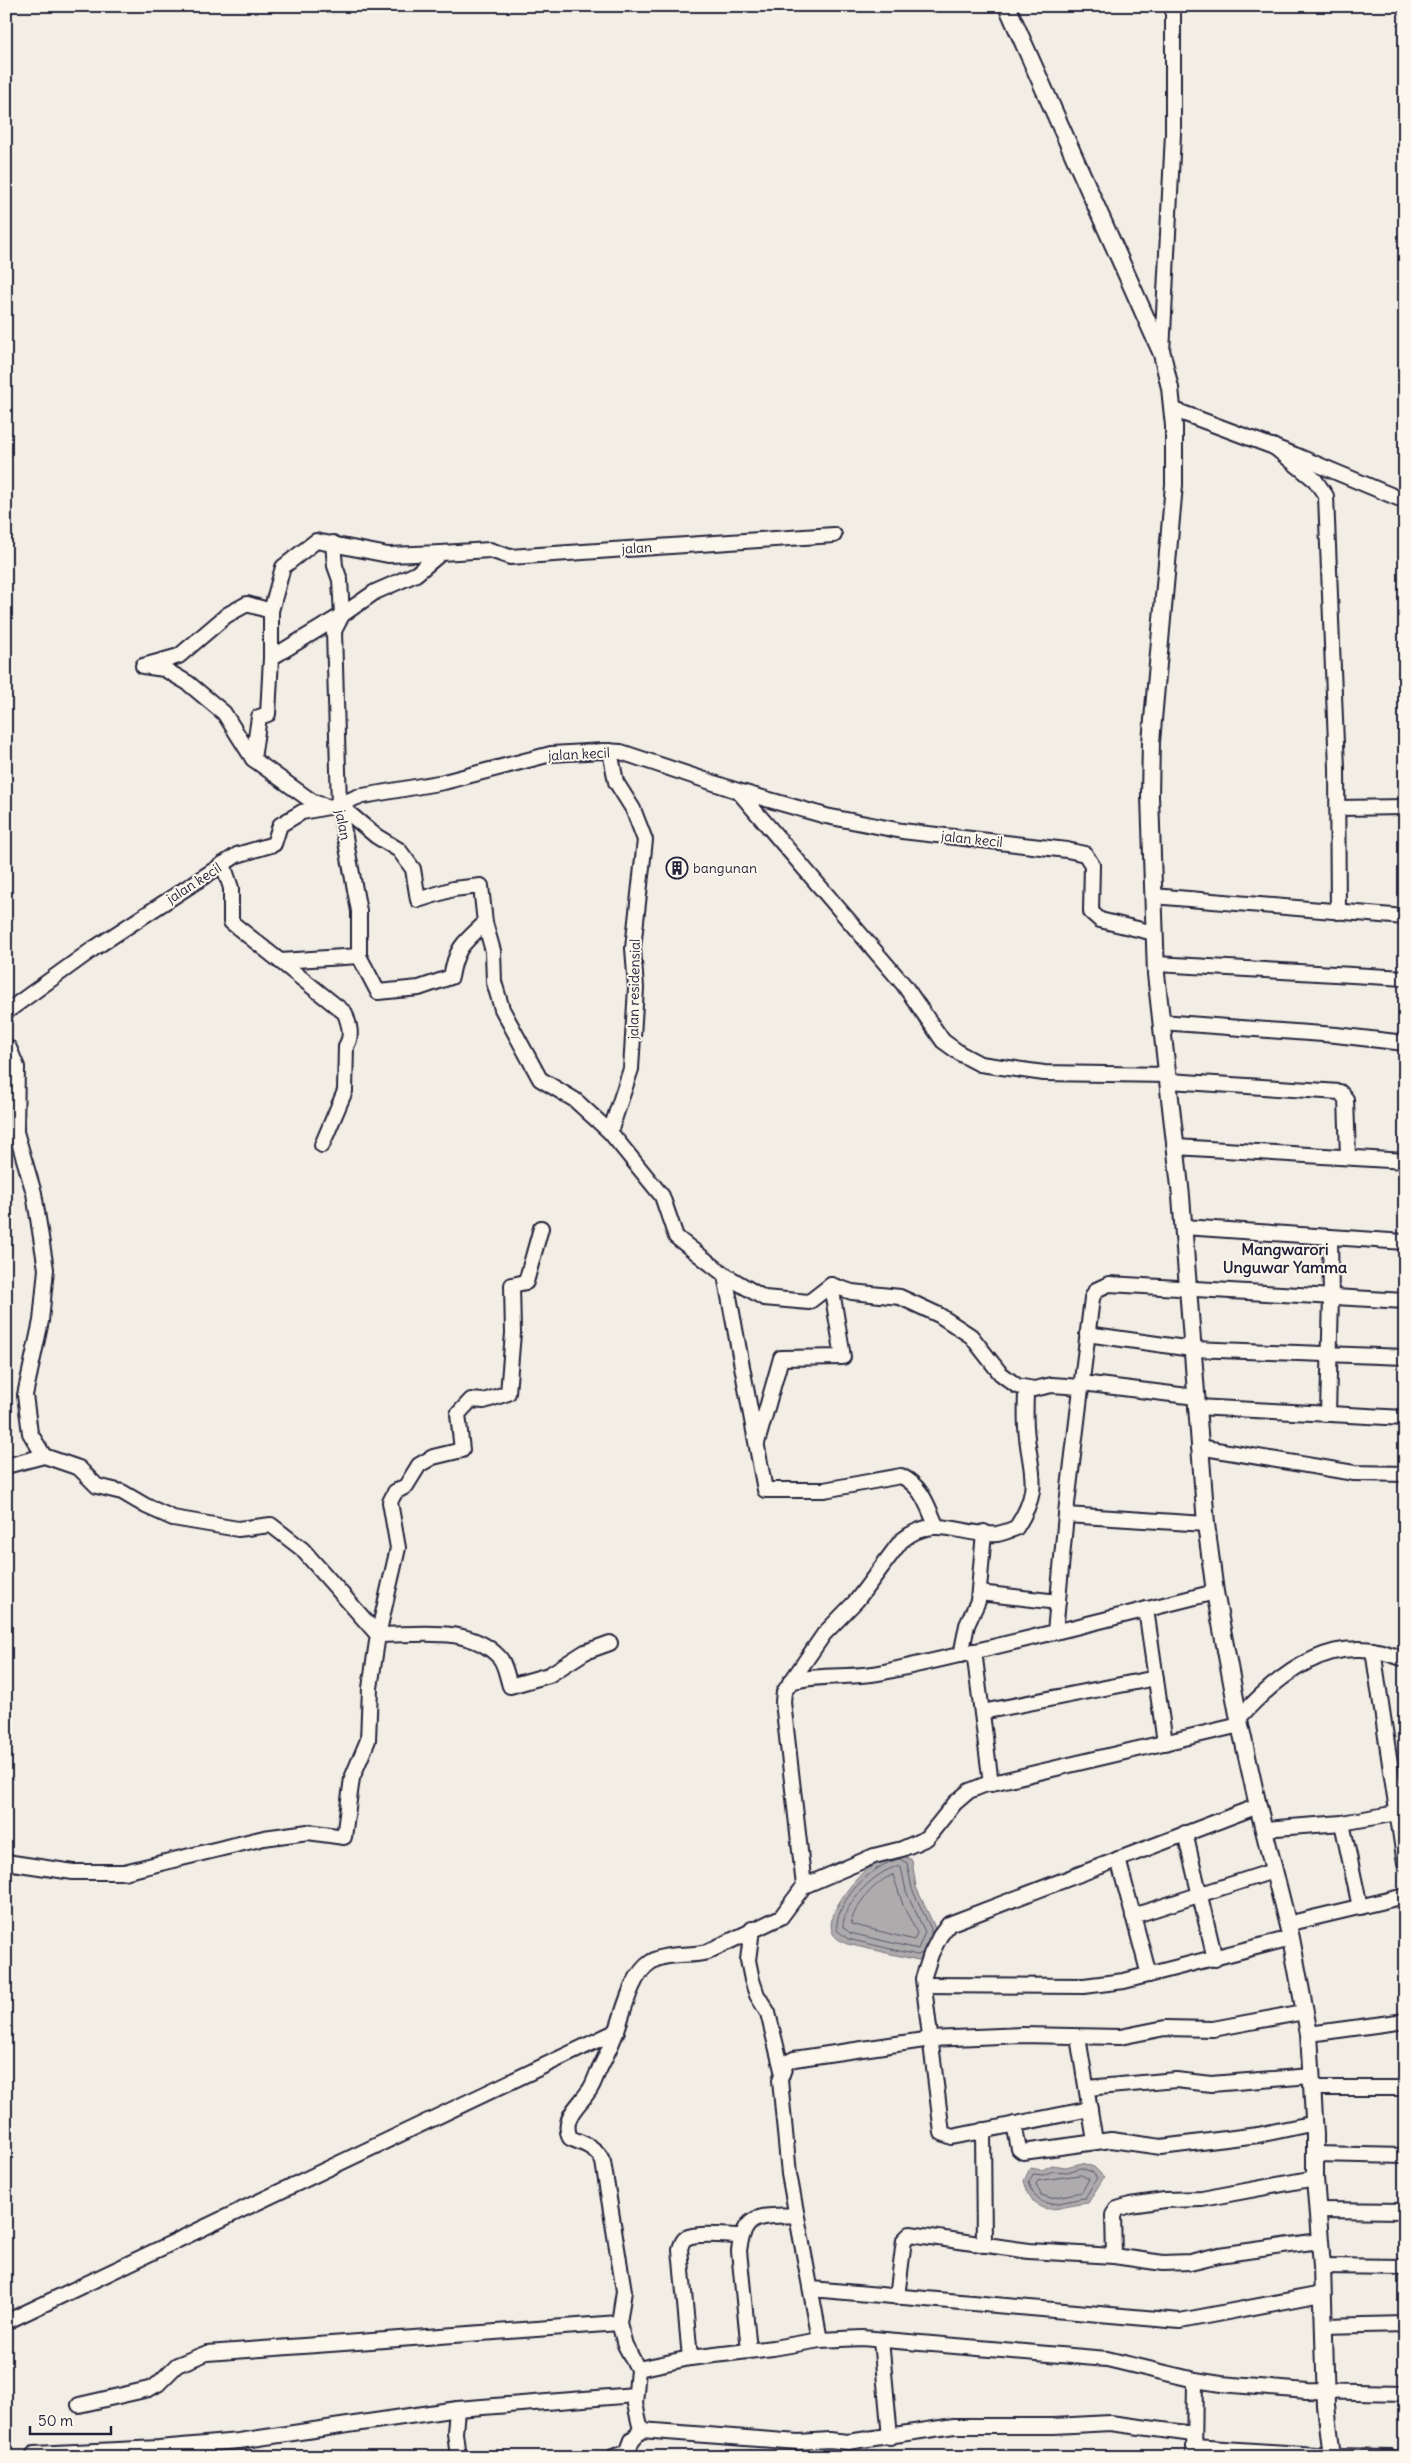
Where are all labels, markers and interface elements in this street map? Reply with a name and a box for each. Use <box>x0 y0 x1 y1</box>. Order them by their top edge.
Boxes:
street label: jalan <box>620 538 653 558</box>
street label: jalan kecil <box>547 743 610 765</box>
street label: jalan <box>331 807 355 842</box>
street label: jalan kecil <box>939 827 1004 851</box>
building icon: bangunan <box>665 856 689 880</box>
street label: jalan kecil <box>162 859 225 908</box>
place label: bangunan <box>693 859 757 877</box>
street label: jalan residensial <box>624 939 644 1040</box>
district label: Mangwarori Unguwar Yamma <box>1223 1239 1347 1278</box>
scale bar <box>30 2403 111 2435</box>
text: 50 m <box>38 2411 73 2430</box>

